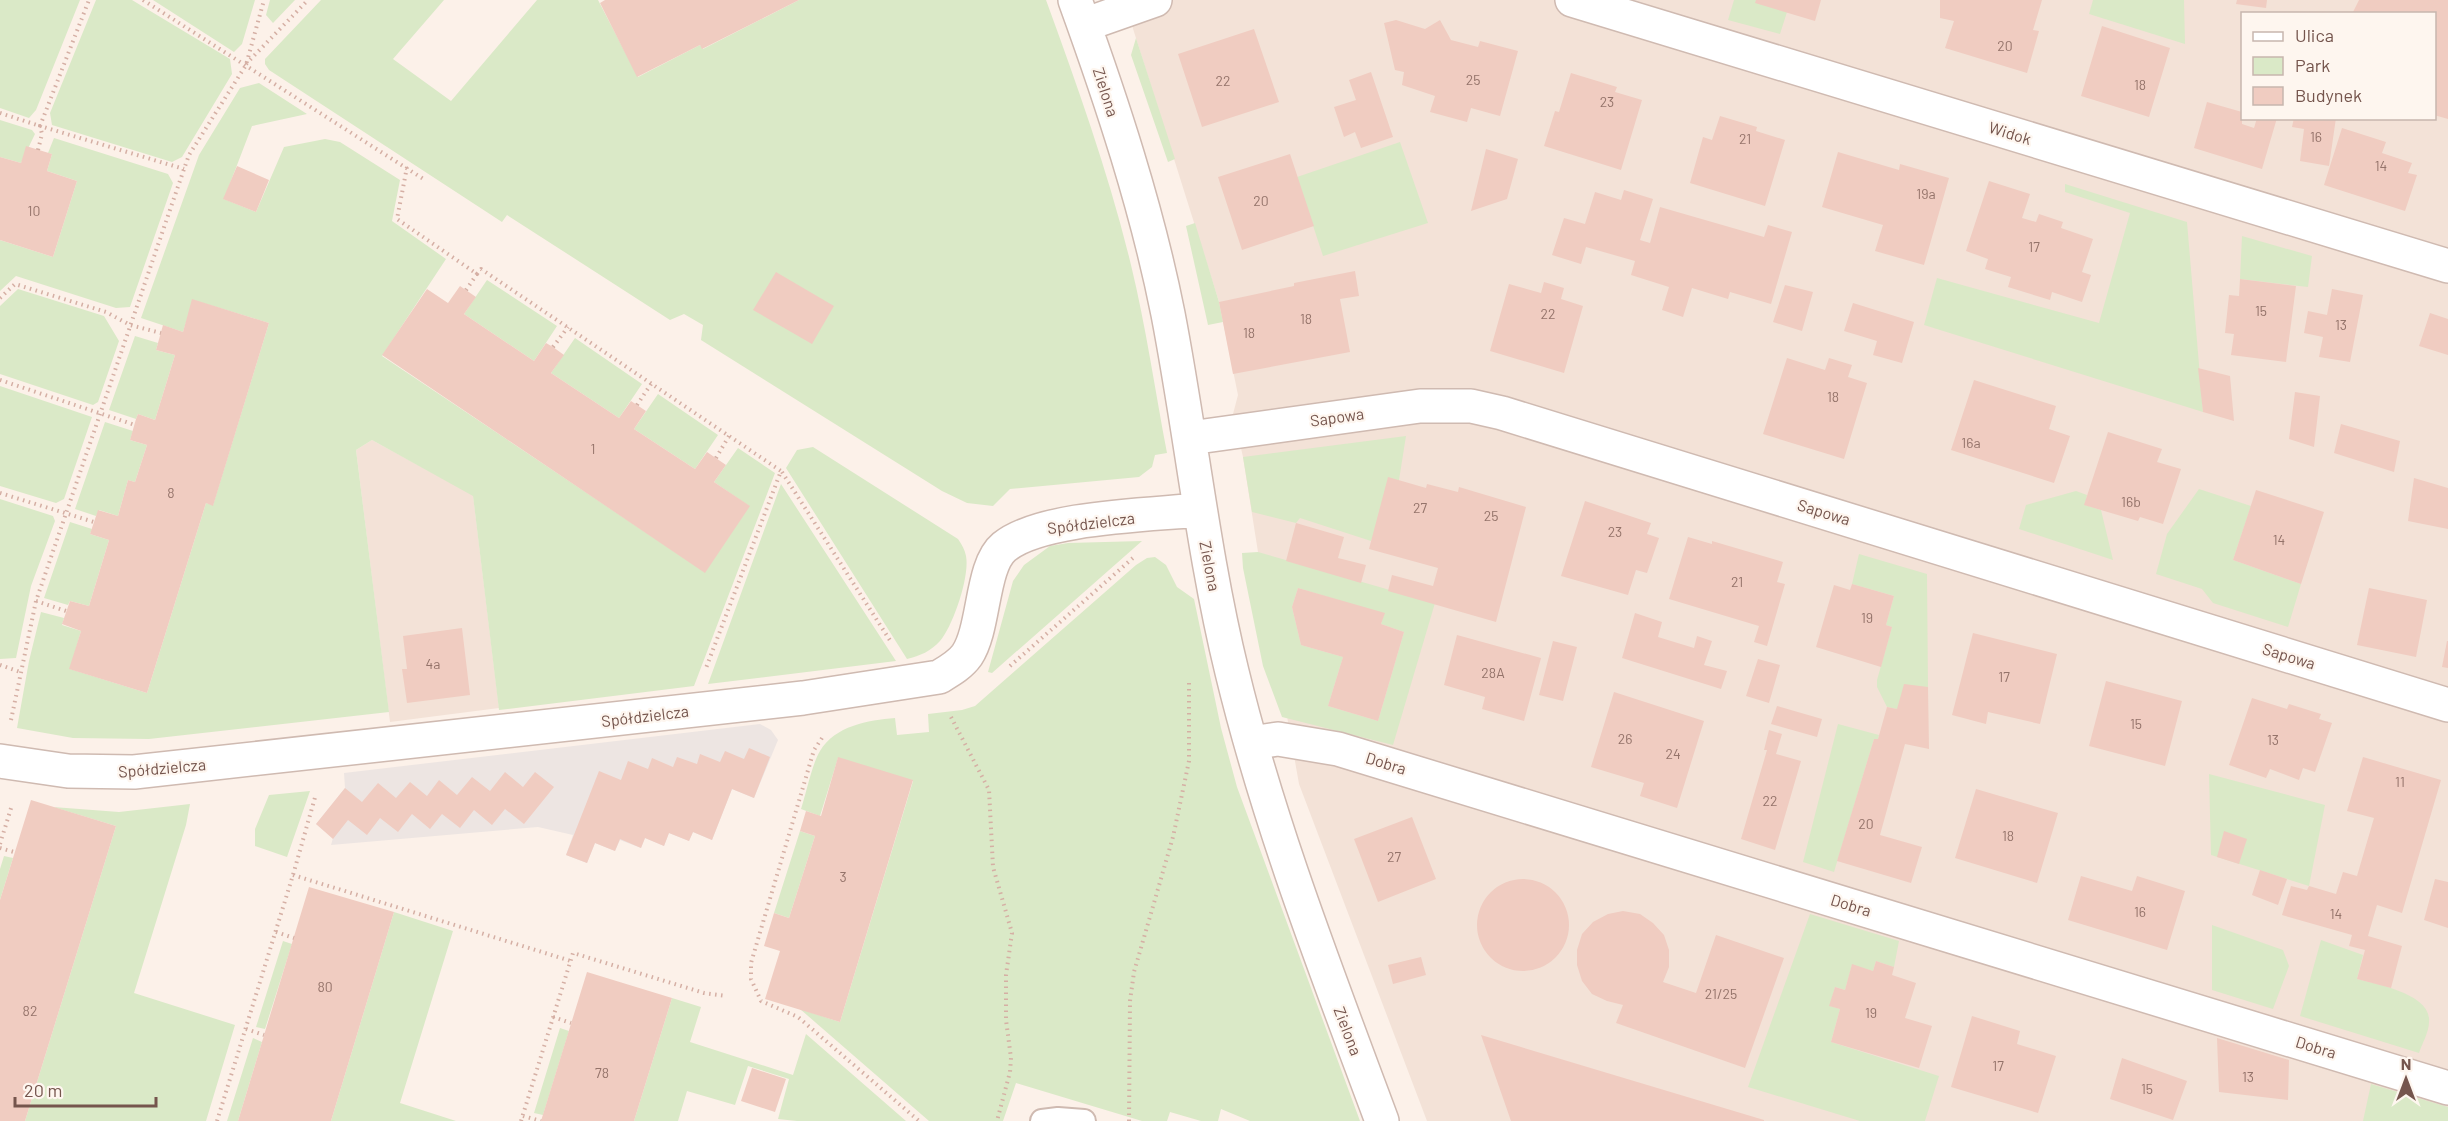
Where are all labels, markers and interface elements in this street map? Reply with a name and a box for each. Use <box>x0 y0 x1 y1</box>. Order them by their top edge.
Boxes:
legend <box>2241 12 2436 120</box>
text: Ulica <box>2295 24 2334 46</box>
house number: 20 <box>1997 37 2013 54</box>
text: Park <box>2295 54 2330 76</box>
street label: Zielona <box>1090 65 1123 119</box>
house number: 25 <box>1466 71 1480 88</box>
house number: 22 <box>1215 72 1231 89</box>
house number: 18 <box>2134 76 2146 93</box>
text: Budynek <box>2295 84 2362 106</box>
house number: 23 <box>1600 93 1614 110</box>
street label: Widok <box>1987 117 2034 148</box>
house number: 16 <box>2310 128 2322 145</box>
house number: 21 <box>1739 130 1751 147</box>
house number: 14 <box>2375 157 2387 174</box>
house number: 19a <box>1916 185 1936 202</box>
house number: 20 <box>1253 192 1269 209</box>
house number: 10 <box>28 202 40 219</box>
house number: 17 <box>2028 238 2040 255</box>
house number: 15 <box>2255 302 2267 319</box>
house number: 22 <box>1540 305 1556 322</box>
house number: 18 <box>1300 310 1312 327</box>
house number: 13 <box>2335 316 2347 333</box>
house number: 18 <box>1243 324 1255 341</box>
house number: 18 <box>1827 388 1839 405</box>
street label: Sapowa <box>1309 403 1365 430</box>
house number: 16a <box>1961 434 1981 451</box>
house number: 1 <box>591 440 595 457</box>
house number: 8 <box>167 484 175 501</box>
house number: 16b <box>2121 493 2141 510</box>
street label: Sapowa <box>1795 495 1853 529</box>
house number: 27 <box>1413 499 1427 516</box>
house number: 25 <box>1484 507 1498 524</box>
street label: Spółdzielcza <box>1046 508 1136 537</box>
house number: 23 <box>1608 523 1622 540</box>
house number: 14 <box>2273 531 2285 548</box>
street label: Zielona <box>1196 539 1225 593</box>
house number: 21 <box>1731 573 1743 590</box>
house number: 19 <box>1861 609 1873 626</box>
street label: Sapowa <box>2260 639 2318 673</box>
house number: 4a <box>426 655 440 672</box>
house number: 28A <box>1481 664 1505 681</box>
house number: 17 <box>1998 668 2010 685</box>
street label: Spółdzielcza <box>600 701 690 730</box>
house number: 15 <box>2130 715 2142 732</box>
house number: 26 <box>1618 730 1632 747</box>
house number: 13 <box>2267 731 2279 748</box>
house number: 24 <box>1665 745 1681 762</box>
street label: Dobra <box>1364 747 1409 778</box>
street label: Spółdzielcza <box>117 754 207 781</box>
house number: 11 <box>2395 773 2405 790</box>
house number: 22 <box>1762 792 1778 809</box>
house number: 20 <box>1858 815 1874 832</box>
house number: 18 <box>2002 827 2014 844</box>
house number: 27 <box>1387 848 1401 865</box>
house number: 3 <box>839 868 847 885</box>
street label: Dobra <box>1829 889 1874 920</box>
house number: 16 <box>2134 903 2146 920</box>
house number: 14 <box>2330 905 2342 922</box>
house number: 80 <box>317 978 333 995</box>
house number: 21/25 <box>1705 985 1737 1002</box>
house number: 82 <box>23 1002 37 1019</box>
street label: Zielona <box>1331 1004 1366 1058</box>
house number: 19 <box>1865 1004 1877 1021</box>
street label: Dobra <box>2294 1031 2339 1062</box>
north arrow <box>2376 1049 2436 1109</box>
text: N <box>2401 1054 2411 1073</box>
house number: 17 <box>1992 1057 2004 1074</box>
house number: 78 <box>595 1064 609 1081</box>
house number: 13 <box>2242 1068 2254 1085</box>
scale bar <box>15 1070 156 1108</box>
text: 20 m <box>24 1079 62 1101</box>
house number: 15 <box>2141 1080 2153 1097</box>

